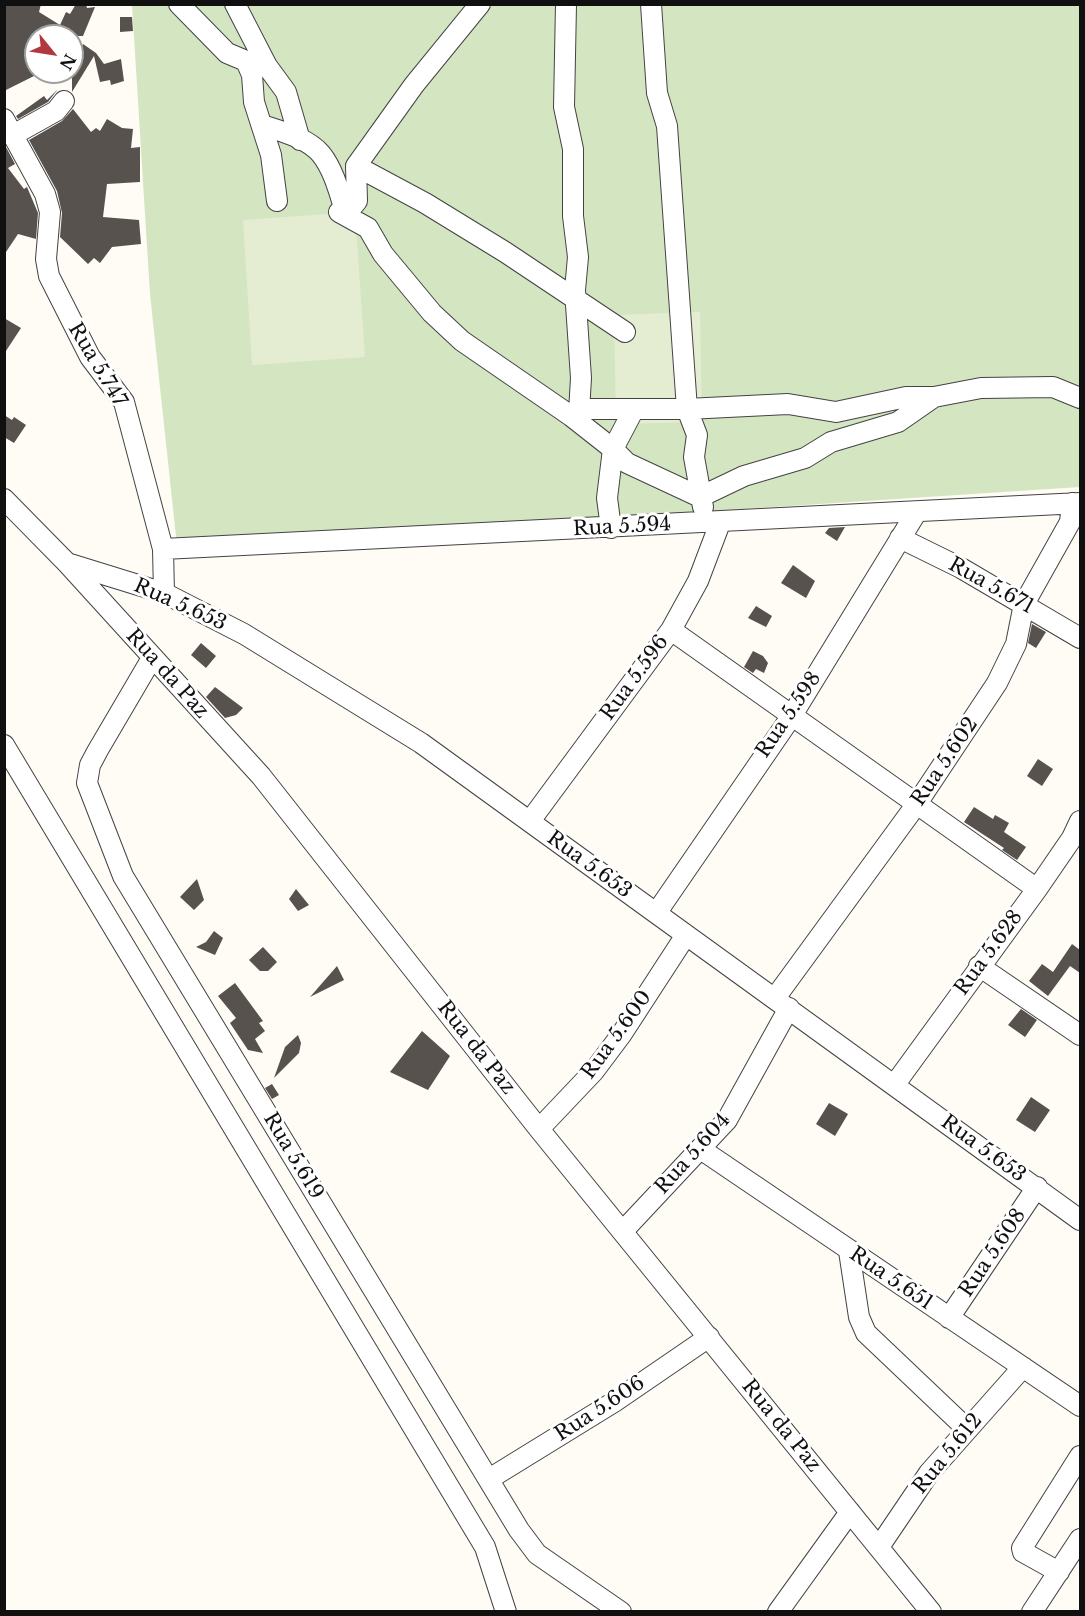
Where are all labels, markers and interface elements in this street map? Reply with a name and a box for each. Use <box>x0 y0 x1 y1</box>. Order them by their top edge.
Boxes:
north arrow <box>24 24 84 84</box>
text: N <box>55 50 80 74</box>
street label: Rua 5.747 <box>63 319 131 411</box>
street label: Rua 5.594 <box>572 512 672 542</box>
street label: Rua 5.671 <box>944 553 1038 619</box>
street label: Rua 5.653 <box>130 574 230 636</box>
street label: Rua da Paz <box>121 624 213 724</box>
street label: Rua 5.596 <box>596 631 674 725</box>
street label: Rua 5.598 <box>751 667 827 763</box>
street label: Rua 5.602 <box>907 713 983 811</box>
street label: Rua 5.653 <box>542 826 636 904</box>
street label: Rua 5.628 <box>950 906 1028 1000</box>
street label: Rua 5.600 <box>577 986 657 1084</box>
street label: Rua da Paz <box>432 996 520 1100</box>
street label: Rua 5.619 <box>258 1108 328 1204</box>
street label: Rua 5.604 <box>650 1108 736 1200</box>
street label: Rua 5.653 <box>936 1110 1030 1188</box>
street label: Rua 5.608 <box>955 1204 1031 1302</box>
street label: Rua 5.651 <box>845 1242 937 1316</box>
street label: Rua 5.606 <box>551 1371 649 1447</box>
street label: Rua da Paz <box>736 1375 826 1477</box>
street label: Rua 5.612 <box>908 1409 988 1499</box>

